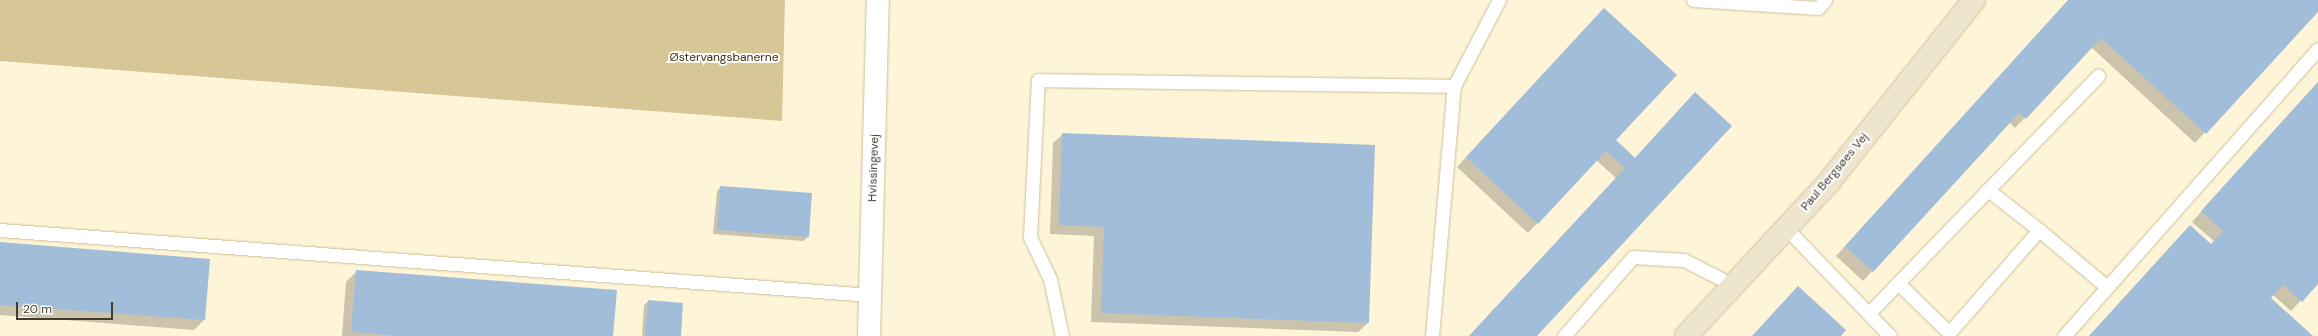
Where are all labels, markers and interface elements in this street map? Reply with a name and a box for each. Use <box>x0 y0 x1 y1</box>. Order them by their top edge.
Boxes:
park label: Østervangsbanerne <box>670 51 778 65</box>
street label: Paul Bergsøes Vej <box>1798 130 1872 214</box>
street label: Hvissingevej <box>866 134 882 202</box>
scale bar <box>18 294 115 320</box>
text: 20 m <box>23 301 52 317</box>

